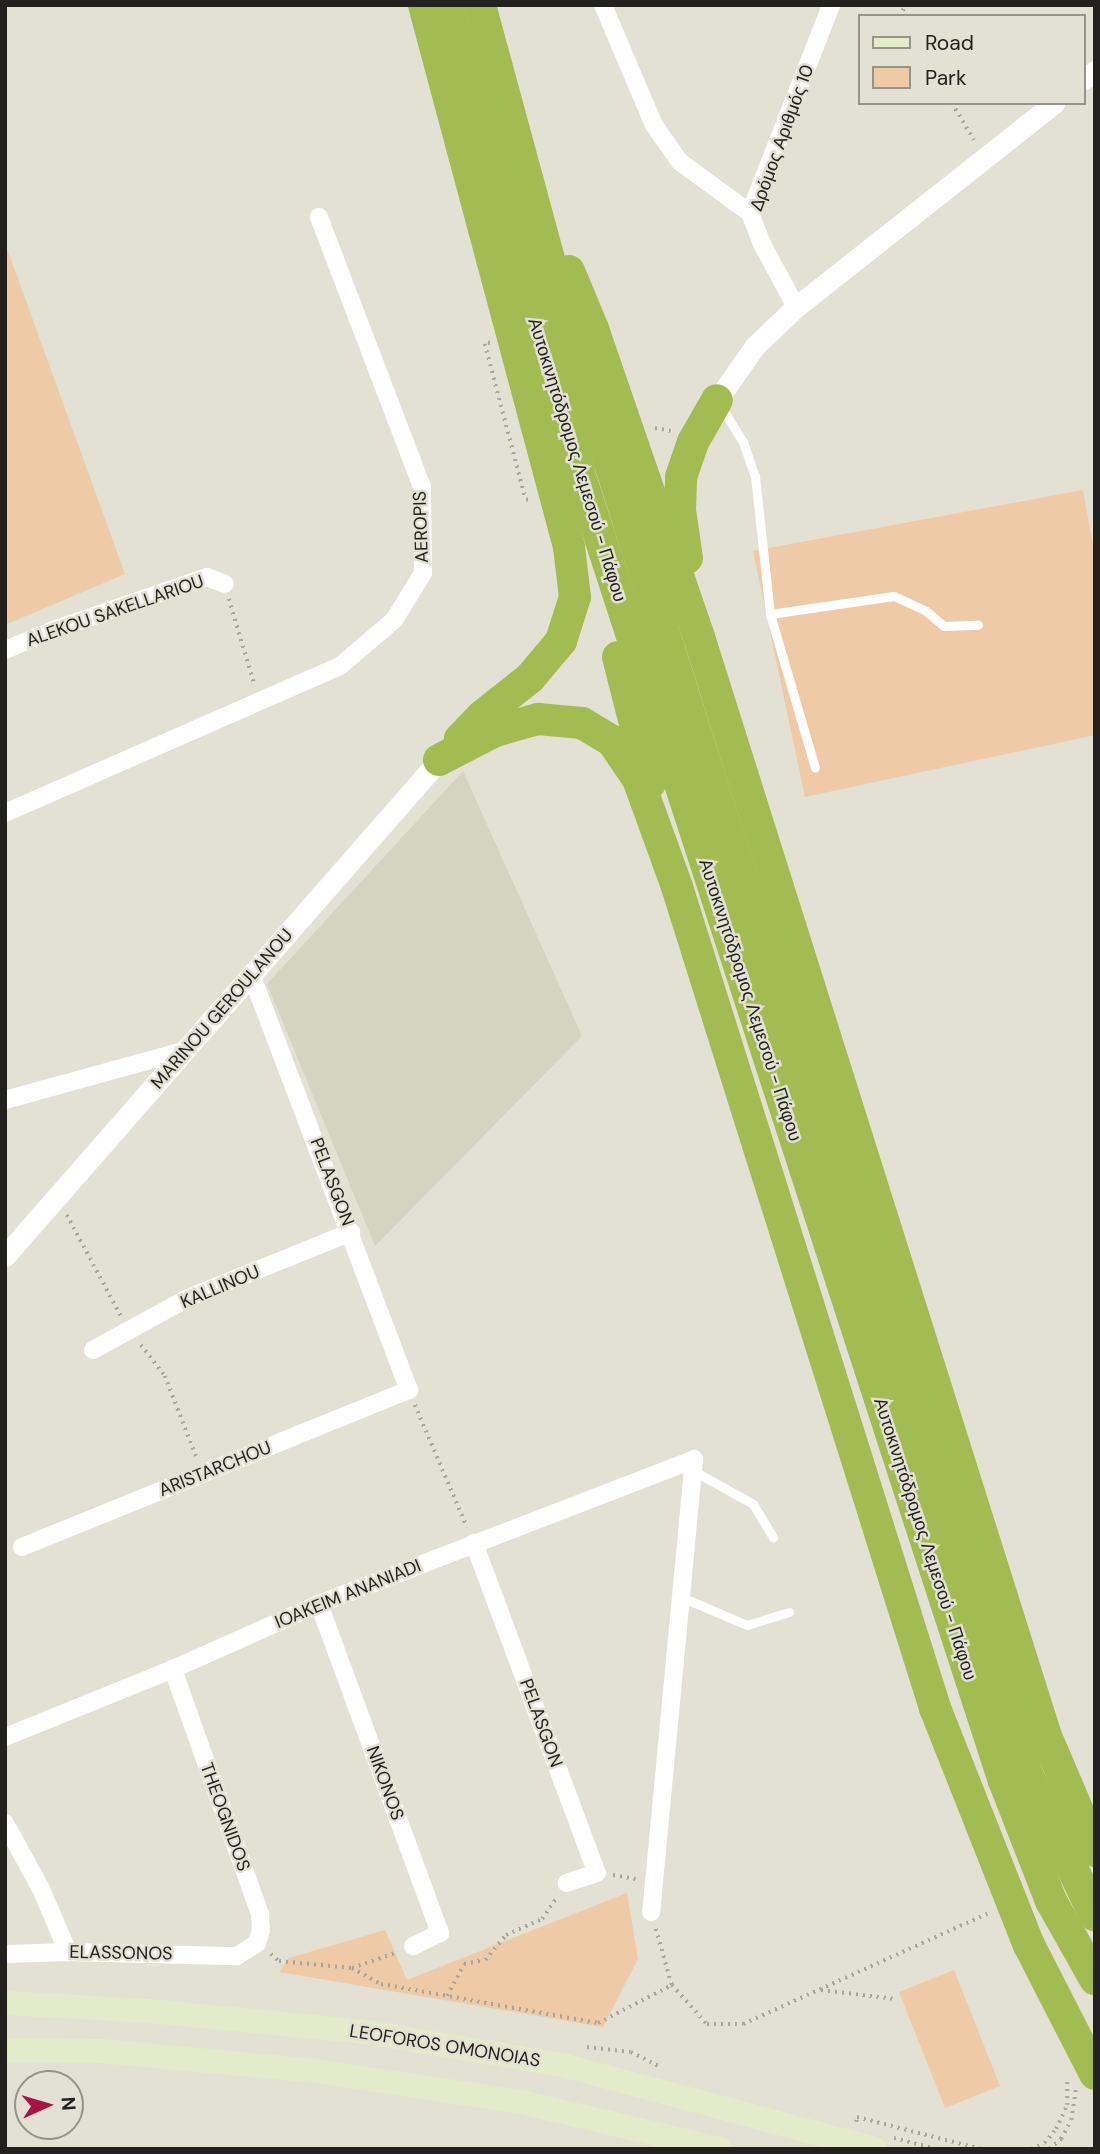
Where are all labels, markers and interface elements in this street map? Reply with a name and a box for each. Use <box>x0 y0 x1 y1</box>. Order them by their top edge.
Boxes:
legend <box>858 14 1086 105</box>
text: Road <box>925 29 974 57</box>
street label: Δρόμος Αριθμός 10 <box>745 62 819 214</box>
text: Park <box>925 64 966 92</box>
street label: Αυτοκινητόδρομος Λεμεσού - Πάφου <box>523 315 631 605</box>
street label: AEROPIS <box>409 491 433 563</box>
street label: ALEKOU SAKELLARIOU <box>23 570 207 652</box>
street label: Αυτοκινητόδρομος Λεμεσού - Πάφου <box>694 856 806 1144</box>
street label: MARINOU GEROULANOU <box>147 925 297 1093</box>
street label: PELASGON <box>305 1135 359 1229</box>
street label: KALLINOU <box>177 1261 263 1313</box>
street label: Αυτοκινητόδρομος Λεμεσού - Πάφου <box>869 1395 981 1683</box>
street label: ARISTARCHOU <box>156 1437 274 1501</box>
street label: IOAKEIM ANANIADI <box>272 1555 424 1633</box>
street label: PELASGON <box>515 1676 567 1770</box>
street label: NIKONOS <box>362 1743 408 1823</box>
street label: THEOGNIDOS <box>195 1760 255 1874</box>
street label: ELASSONOS <box>69 1941 173 1965</box>
street label: LEOFOROS OMONOIAS <box>348 2020 542 2072</box>
north arrow <box>14 2070 84 2140</box>
text: N <box>55 2096 81 2111</box>

